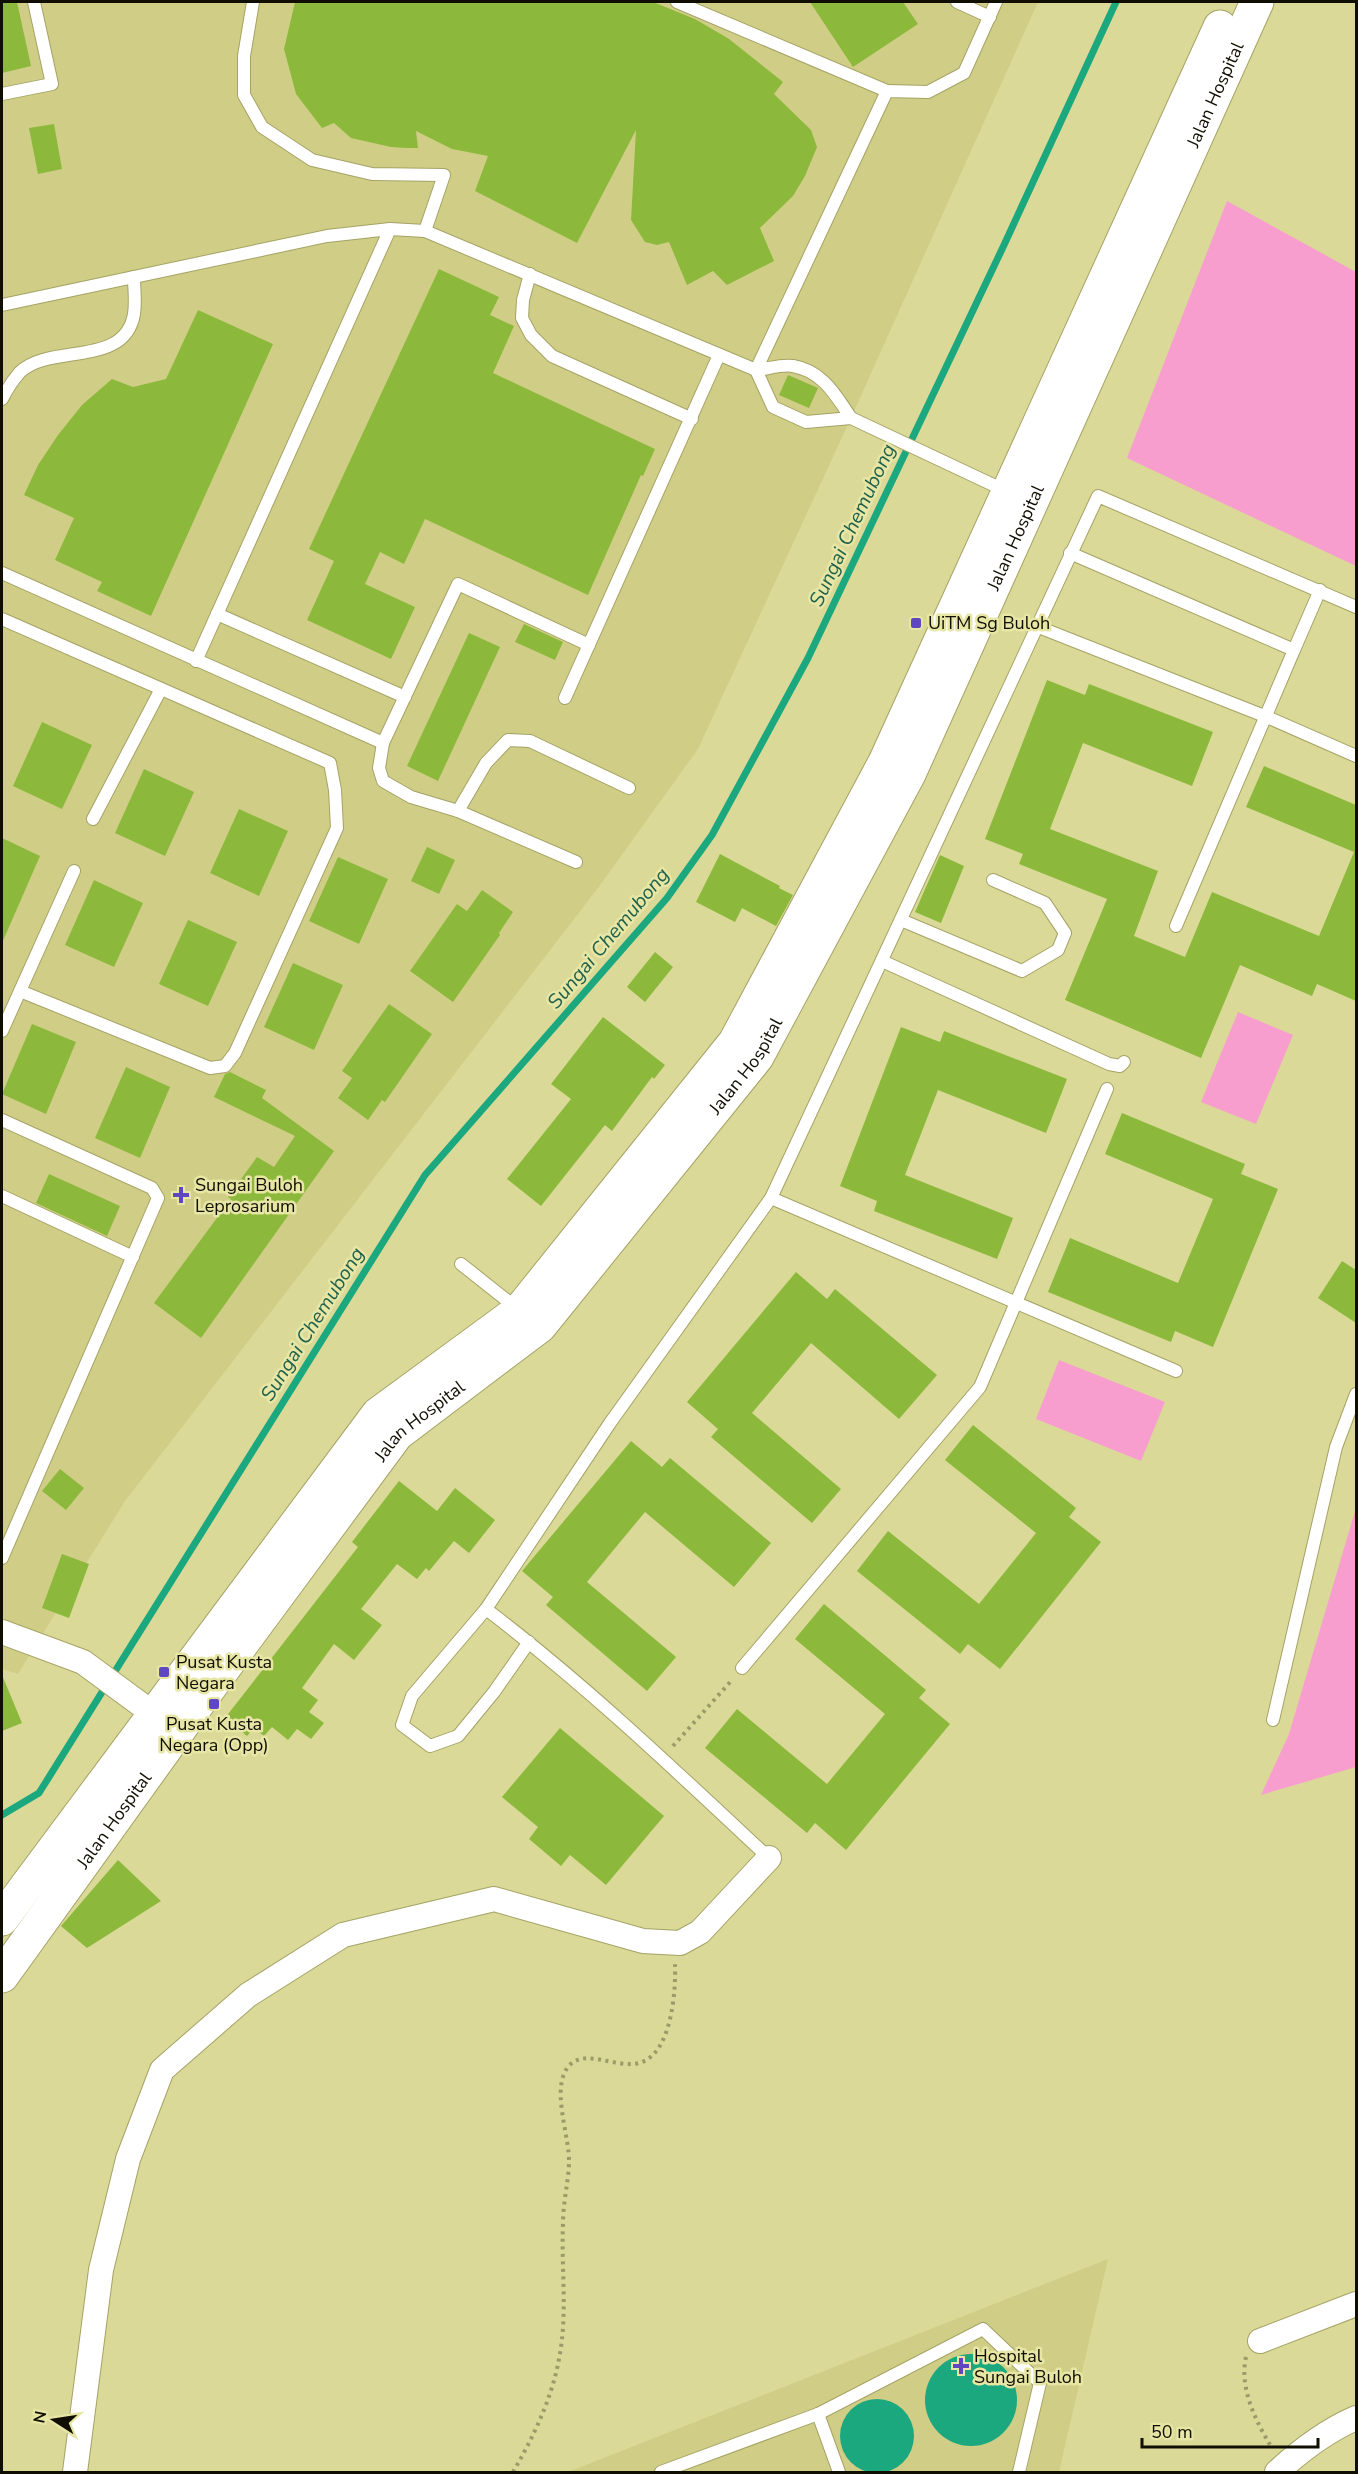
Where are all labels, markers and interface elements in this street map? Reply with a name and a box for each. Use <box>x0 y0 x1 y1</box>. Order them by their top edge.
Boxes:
street label: Jalan Hospital <box>1181 37 1250 152</box>
water label: Sungai Chemubong <box>803 439 902 611</box>
street label: Jalan Hospital <box>981 480 1050 595</box>
place label: UiTM Sg Buloh <box>928 611 1050 635</box>
marker: UiTM Sg Buloh <box>909 616 923 630</box>
water label: Sungai Chemubong <box>541 862 675 1015</box>
street label: Jalan Hospital <box>703 1013 788 1120</box>
place label: Sungai Buloh Leprosarium <box>195 1173 303 1218</box>
marker: Sungai Buloh Leprosarium <box>172 1186 190 1204</box>
water label: Sungai Chemubong <box>254 1242 371 1406</box>
street label: Jalan Hospital <box>368 1375 470 1467</box>
place label: Pusat Kusta Negara <box>176 1650 272 1695</box>
marker: Pusat Kusta Negara <box>157 1665 171 1679</box>
marker: Pusat Kusta Negara (Opp) <box>207 1697 221 1711</box>
place label: Pusat Kusta Negara (Opp) <box>159 1712 269 1757</box>
street label: Jalan Hospital <box>71 1767 157 1874</box>
place label: Hospital Sungai Buloh <box>974 2344 1082 2389</box>
marker: Hospital Sungai Buloh <box>952 2357 970 2375</box>
north arrow <box>24 2390 84 2450</box>
text: N <box>28 2409 52 2425</box>
scale bar <box>1142 2411 1318 2449</box>
text: 50 m <box>1151 2420 1193 2444</box>

